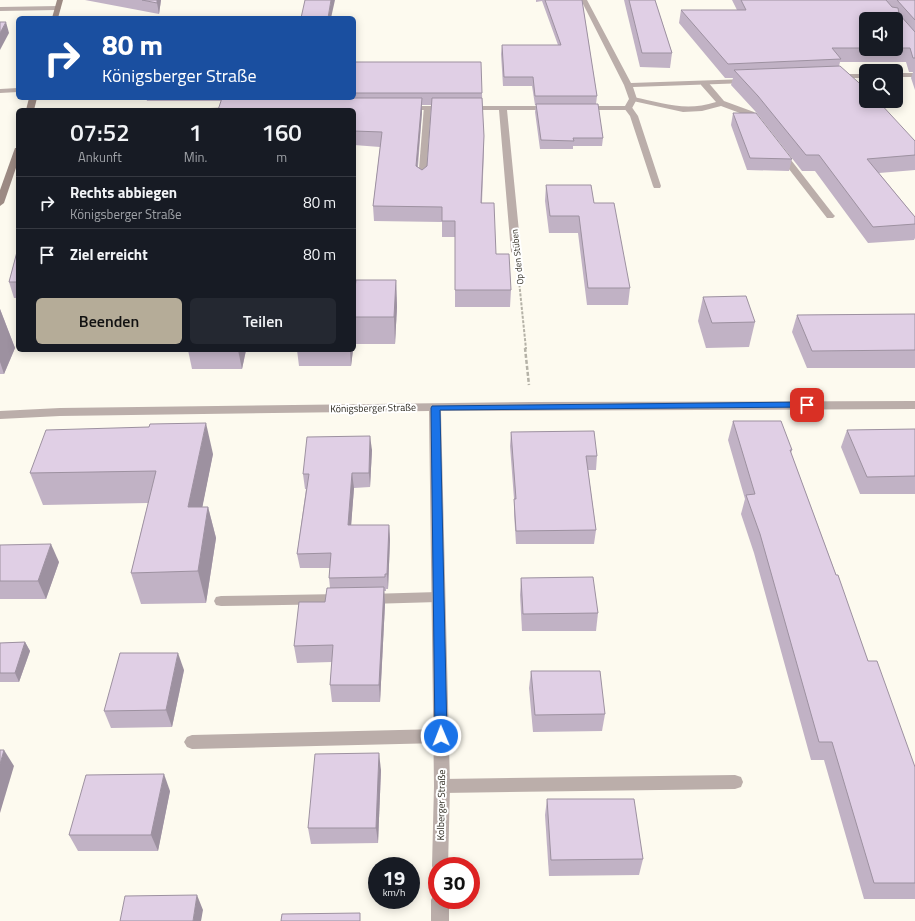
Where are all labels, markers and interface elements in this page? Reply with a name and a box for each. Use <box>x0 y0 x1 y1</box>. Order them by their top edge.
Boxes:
map controls <box>859 12 903 108</box>
button: sound <box>859 12 903 56</box>
text: 80 m <box>102 23 163 66</box>
icon: right <box>36 32 88 84</box>
text: Königsberger Straße <box>102 62 256 89</box>
button: search <box>859 64 903 108</box>
text: 07:52 <box>70 114 130 150</box>
text: 1 <box>189 114 202 150</box>
text: 160 <box>261 114 302 150</box>
text: Ankunft <box>78 147 122 167</box>
text: Min. <box>184 147 207 167</box>
text: m <box>276 147 287 167</box>
text: Rechts abbiegen <box>70 181 177 204</box>
text: 80 m <box>303 191 336 214</box>
icon: right <box>36 192 58 214</box>
text: Königsberger Straße <box>70 204 182 224</box>
street label: Op den Stüben <box>508 228 526 285</box>
text: Ziel erreicht <box>70 243 148 266</box>
text: 80 m <box>303 243 336 266</box>
icon: arrive <box>36 244 58 266</box>
button: Beenden <box>36 298 182 344</box>
button: Teilen <box>190 298 336 344</box>
pin <box>790 388 824 422</box>
icon: arrive <box>796 394 818 416</box>
street label: Königsberger Straße <box>330 400 416 416</box>
position arrow <box>420 715 462 757</box>
street label: Kolberger Straße <box>433 769 449 841</box>
speed limit sign: 30 <box>428 857 480 909</box>
text: 19 <box>383 862 405 893</box>
text: km/h <box>383 885 405 900</box>

